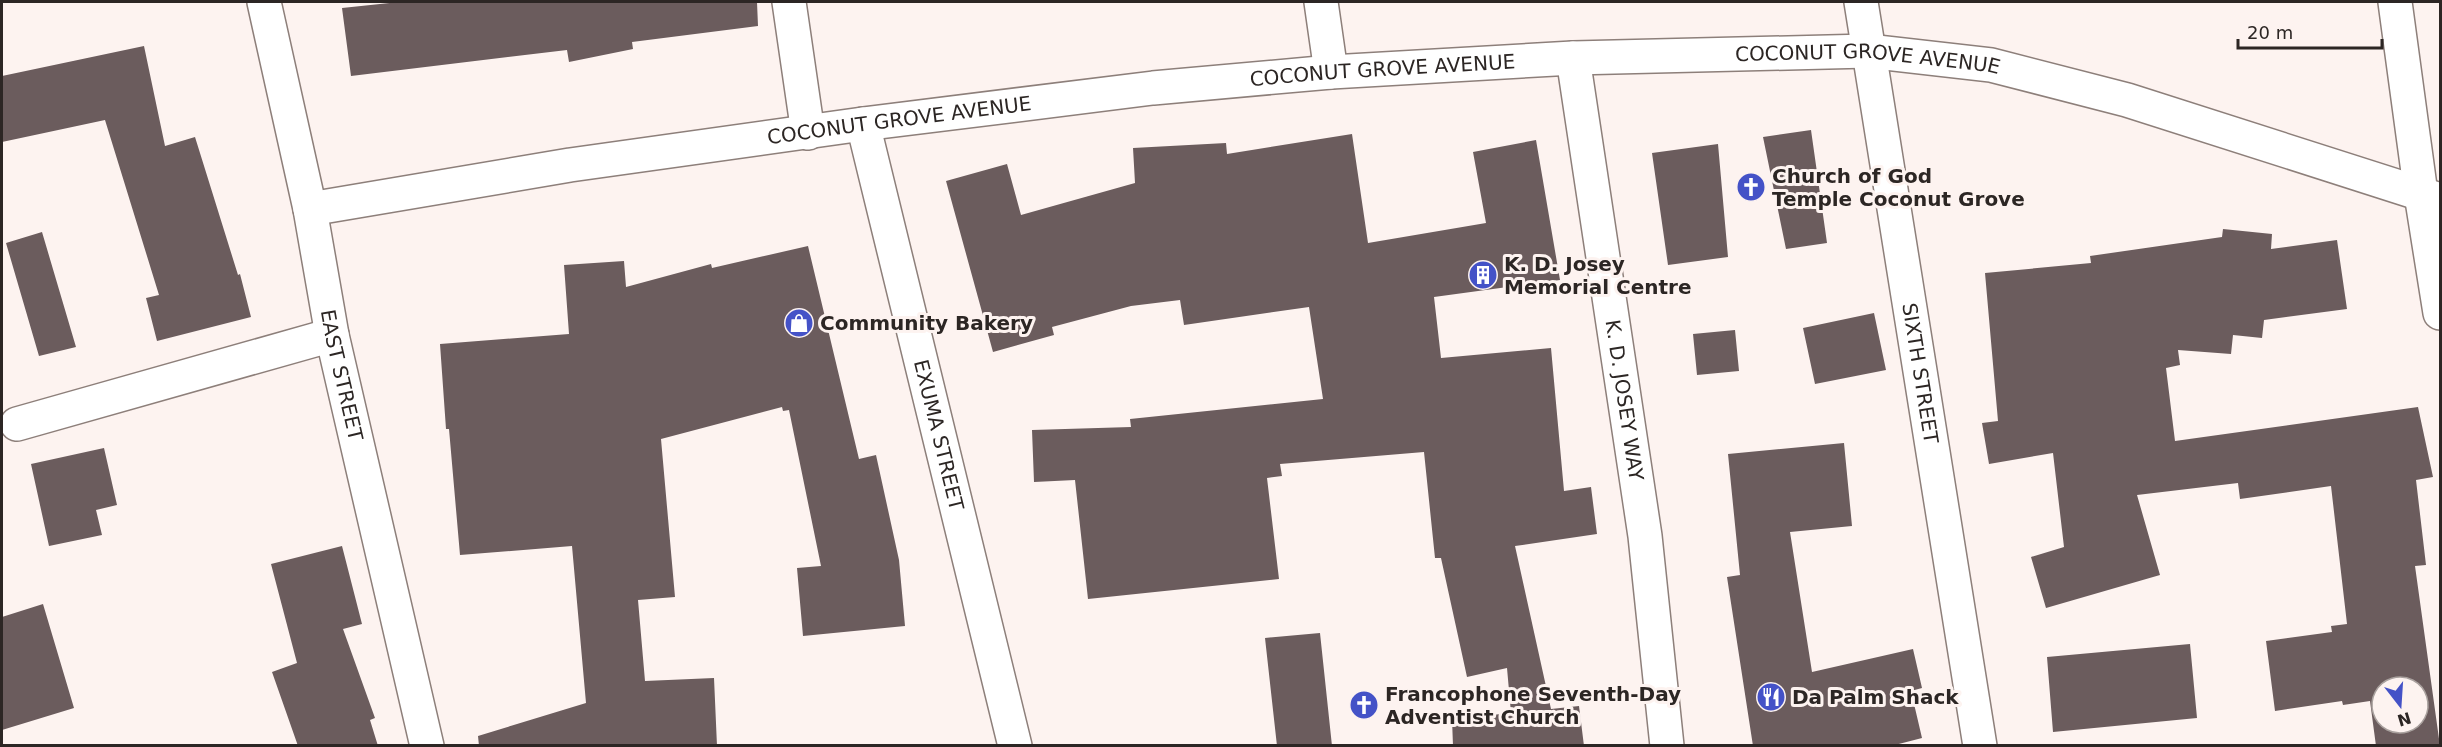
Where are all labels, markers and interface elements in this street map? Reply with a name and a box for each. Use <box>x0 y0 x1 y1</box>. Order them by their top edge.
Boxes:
scale bar <box>2238 12 2382 50</box>
text: 20 m <box>2247 22 2293 43</box>
street label: COCONUT GROVE AVENUE <box>1735 39 2003 79</box>
street label: COCONUT GROVE AVENUE <box>1249 49 1516 91</box>
street label: COCONUT GROVE AVENUE <box>766 91 1033 149</box>
place label: Church of God Temple Coconut Grove <box>1772 164 2025 211</box>
church icon: Church of God Temple Coconut Grove <box>1735 171 1767 203</box>
place label: K. D. Josey Memorial Centre <box>1504 252 1692 299</box>
building icon: K. D. Josey Memorial Centre <box>1467 259 1499 291</box>
street label: SIXTH STREET <box>1897 301 1944 446</box>
street label: EAST STREET <box>316 307 368 444</box>
shop icon: Community Bakery <box>783 307 815 339</box>
place label: Community Bakery <box>820 311 1033 335</box>
street label: K. D. JOSEY WAY <box>1601 318 1649 483</box>
street label: EXUMA STREET <box>909 357 969 514</box>
north arrow <box>2370 675 2430 735</box>
restaurant icon: Da Palm Shack <box>1755 681 1787 713</box>
place label: Francophone Seventh-Day Adventist Church <box>1385 682 1681 729</box>
place label: Da Palm Shack <box>1792 685 1959 709</box>
church icon: Francophone Seventh-Day Adventist Church <box>1348 689 1380 721</box>
text: N <box>2395 708 2413 730</box>

